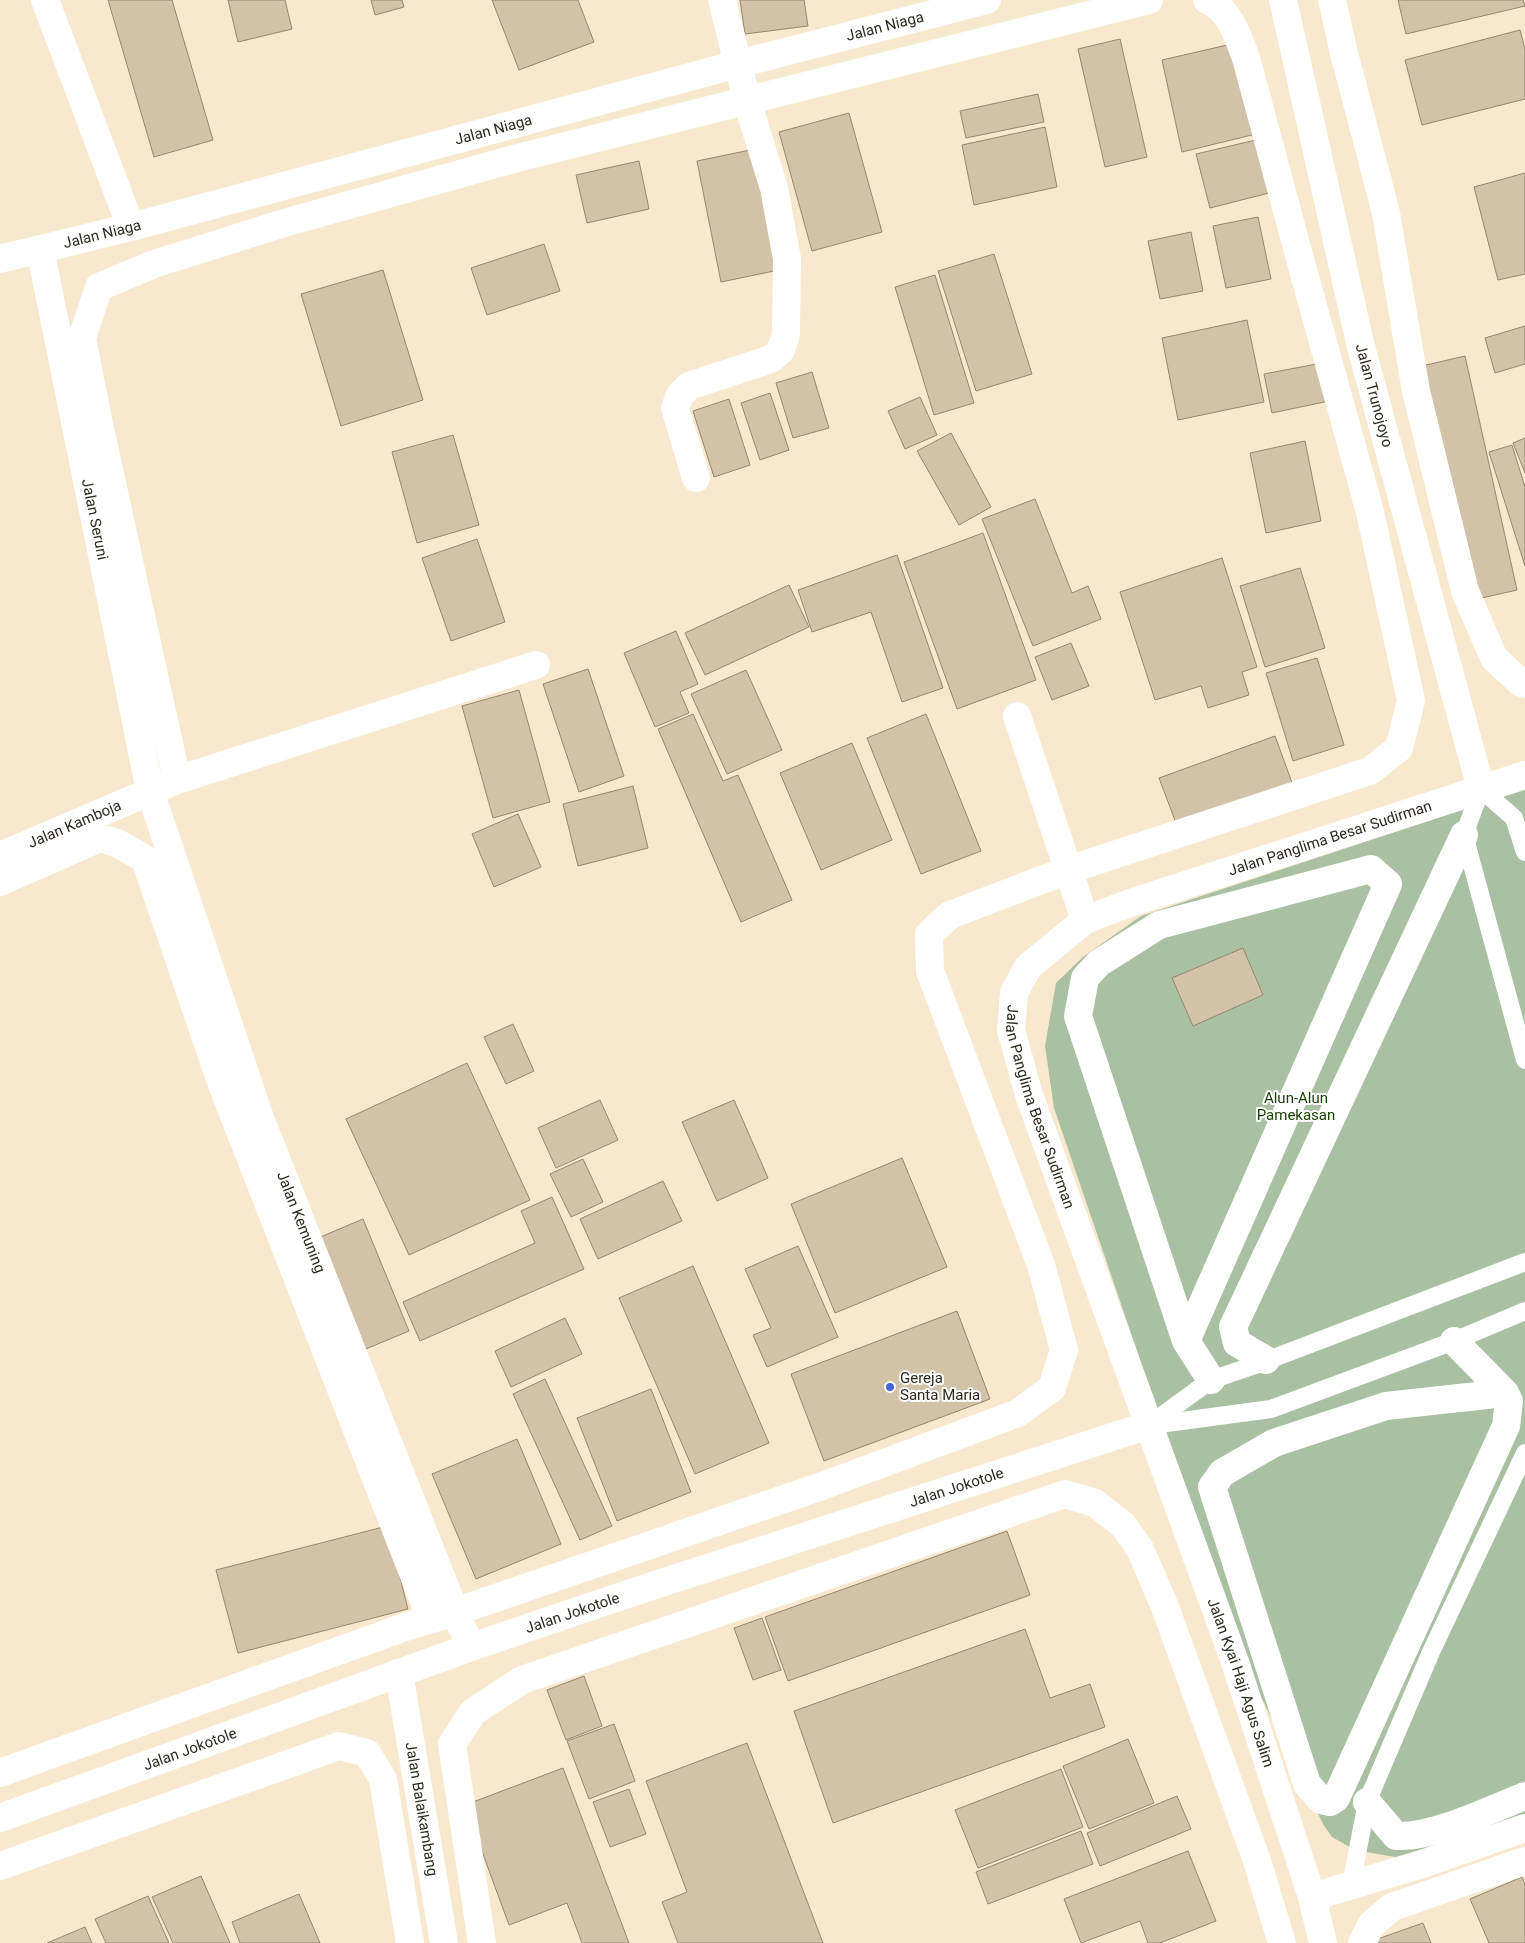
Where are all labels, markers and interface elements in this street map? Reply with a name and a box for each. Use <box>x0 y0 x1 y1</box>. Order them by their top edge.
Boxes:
street label: Jalan Niaga <box>844 8 926 45</box>
street label: Jalan Niaga <box>453 111 534 149</box>
street label: Jalan Niaga <box>61 216 143 252</box>
street label: Jalan Trunojoyo <box>1352 342 1397 449</box>
street label: Jalan Seruni <box>78 477 112 562</box>
street label: Jalan Kamboja <box>25 796 124 852</box>
street label: Jalan Panglima Besar Sudirman <box>1226 797 1434 879</box>
street label: Jalan Panglima Besar Sudirman <box>1002 1004 1079 1211</box>
park label: Alun-Alun Pamekasan <box>1257 1089 1335 1124</box>
street label: Jalan Kemuning <box>273 1169 329 1275</box>
place label: Gereja Santa Maria <box>900 1369 980 1404</box>
marker: Gereja Santa Maria <box>884 1381 896 1393</box>
street label: Jalan Jokotole <box>907 1464 1006 1511</box>
street label: Jalan Jokotole <box>523 1589 622 1637</box>
street label: Jalan Kyai Haji Agus Salim <box>1204 1596 1278 1769</box>
street label: Jalan Jokotole <box>141 1724 239 1774</box>
street label: Jalan Balaikambang <box>402 1741 442 1877</box>

